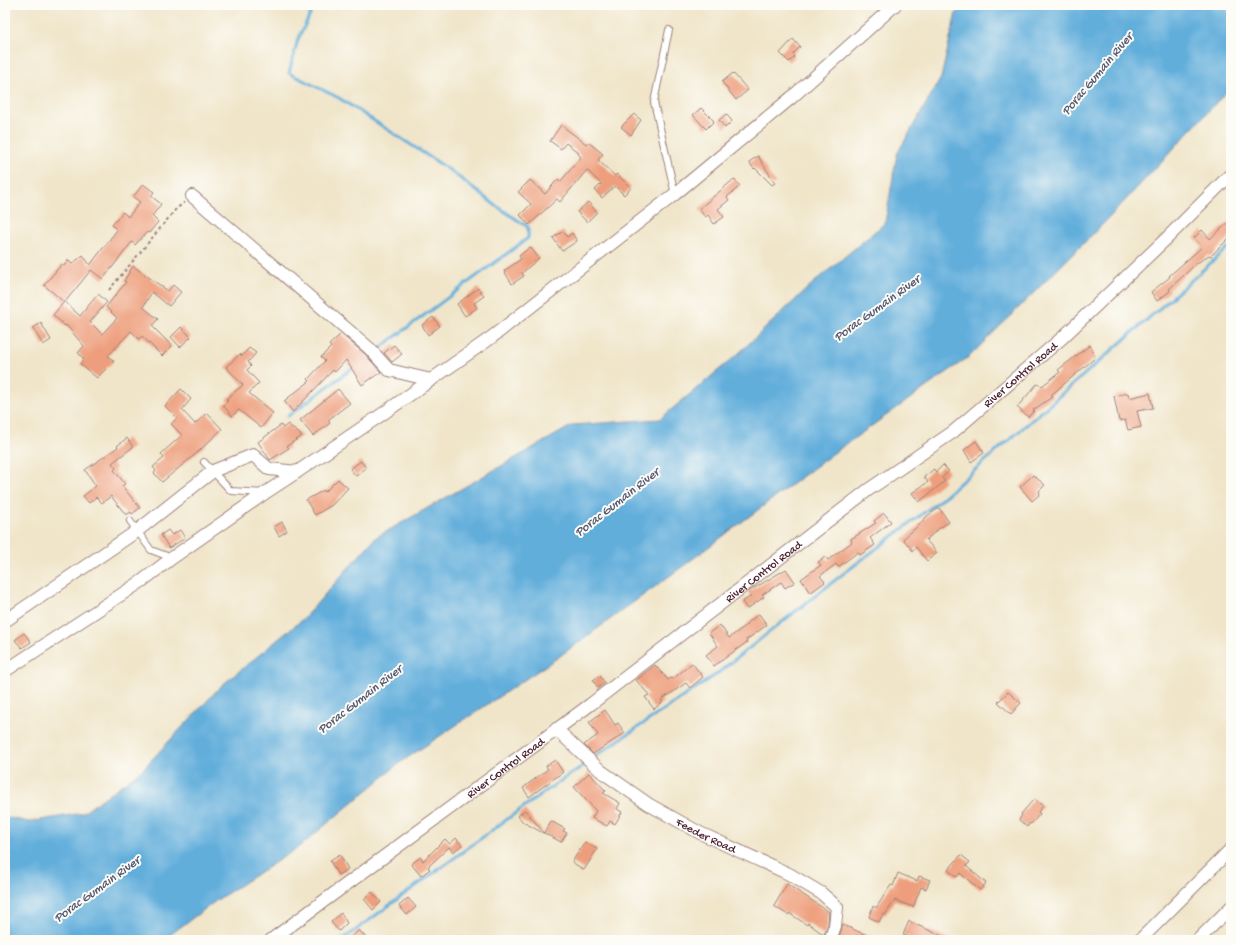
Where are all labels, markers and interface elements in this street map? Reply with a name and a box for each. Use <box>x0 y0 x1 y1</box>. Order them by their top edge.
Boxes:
water label: Porac Gumain River <box>1059 29 1138 119</box>
water label: Porac Gumain River <box>832 271 925 345</box>
street label: River Control Road <box>981 339 1062 411</box>
water label: Porac Gumain River <box>572 464 665 541</box>
street label: River Control Road <box>723 538 806 607</box>
water label: Porac Gumain River <box>315 661 408 738</box>
street label: River Control Road <box>465 735 549 802</box>
street label: Feeder Road <box>672 815 738 858</box>
water label: Porac Gumain River <box>52 852 145 926</box>

